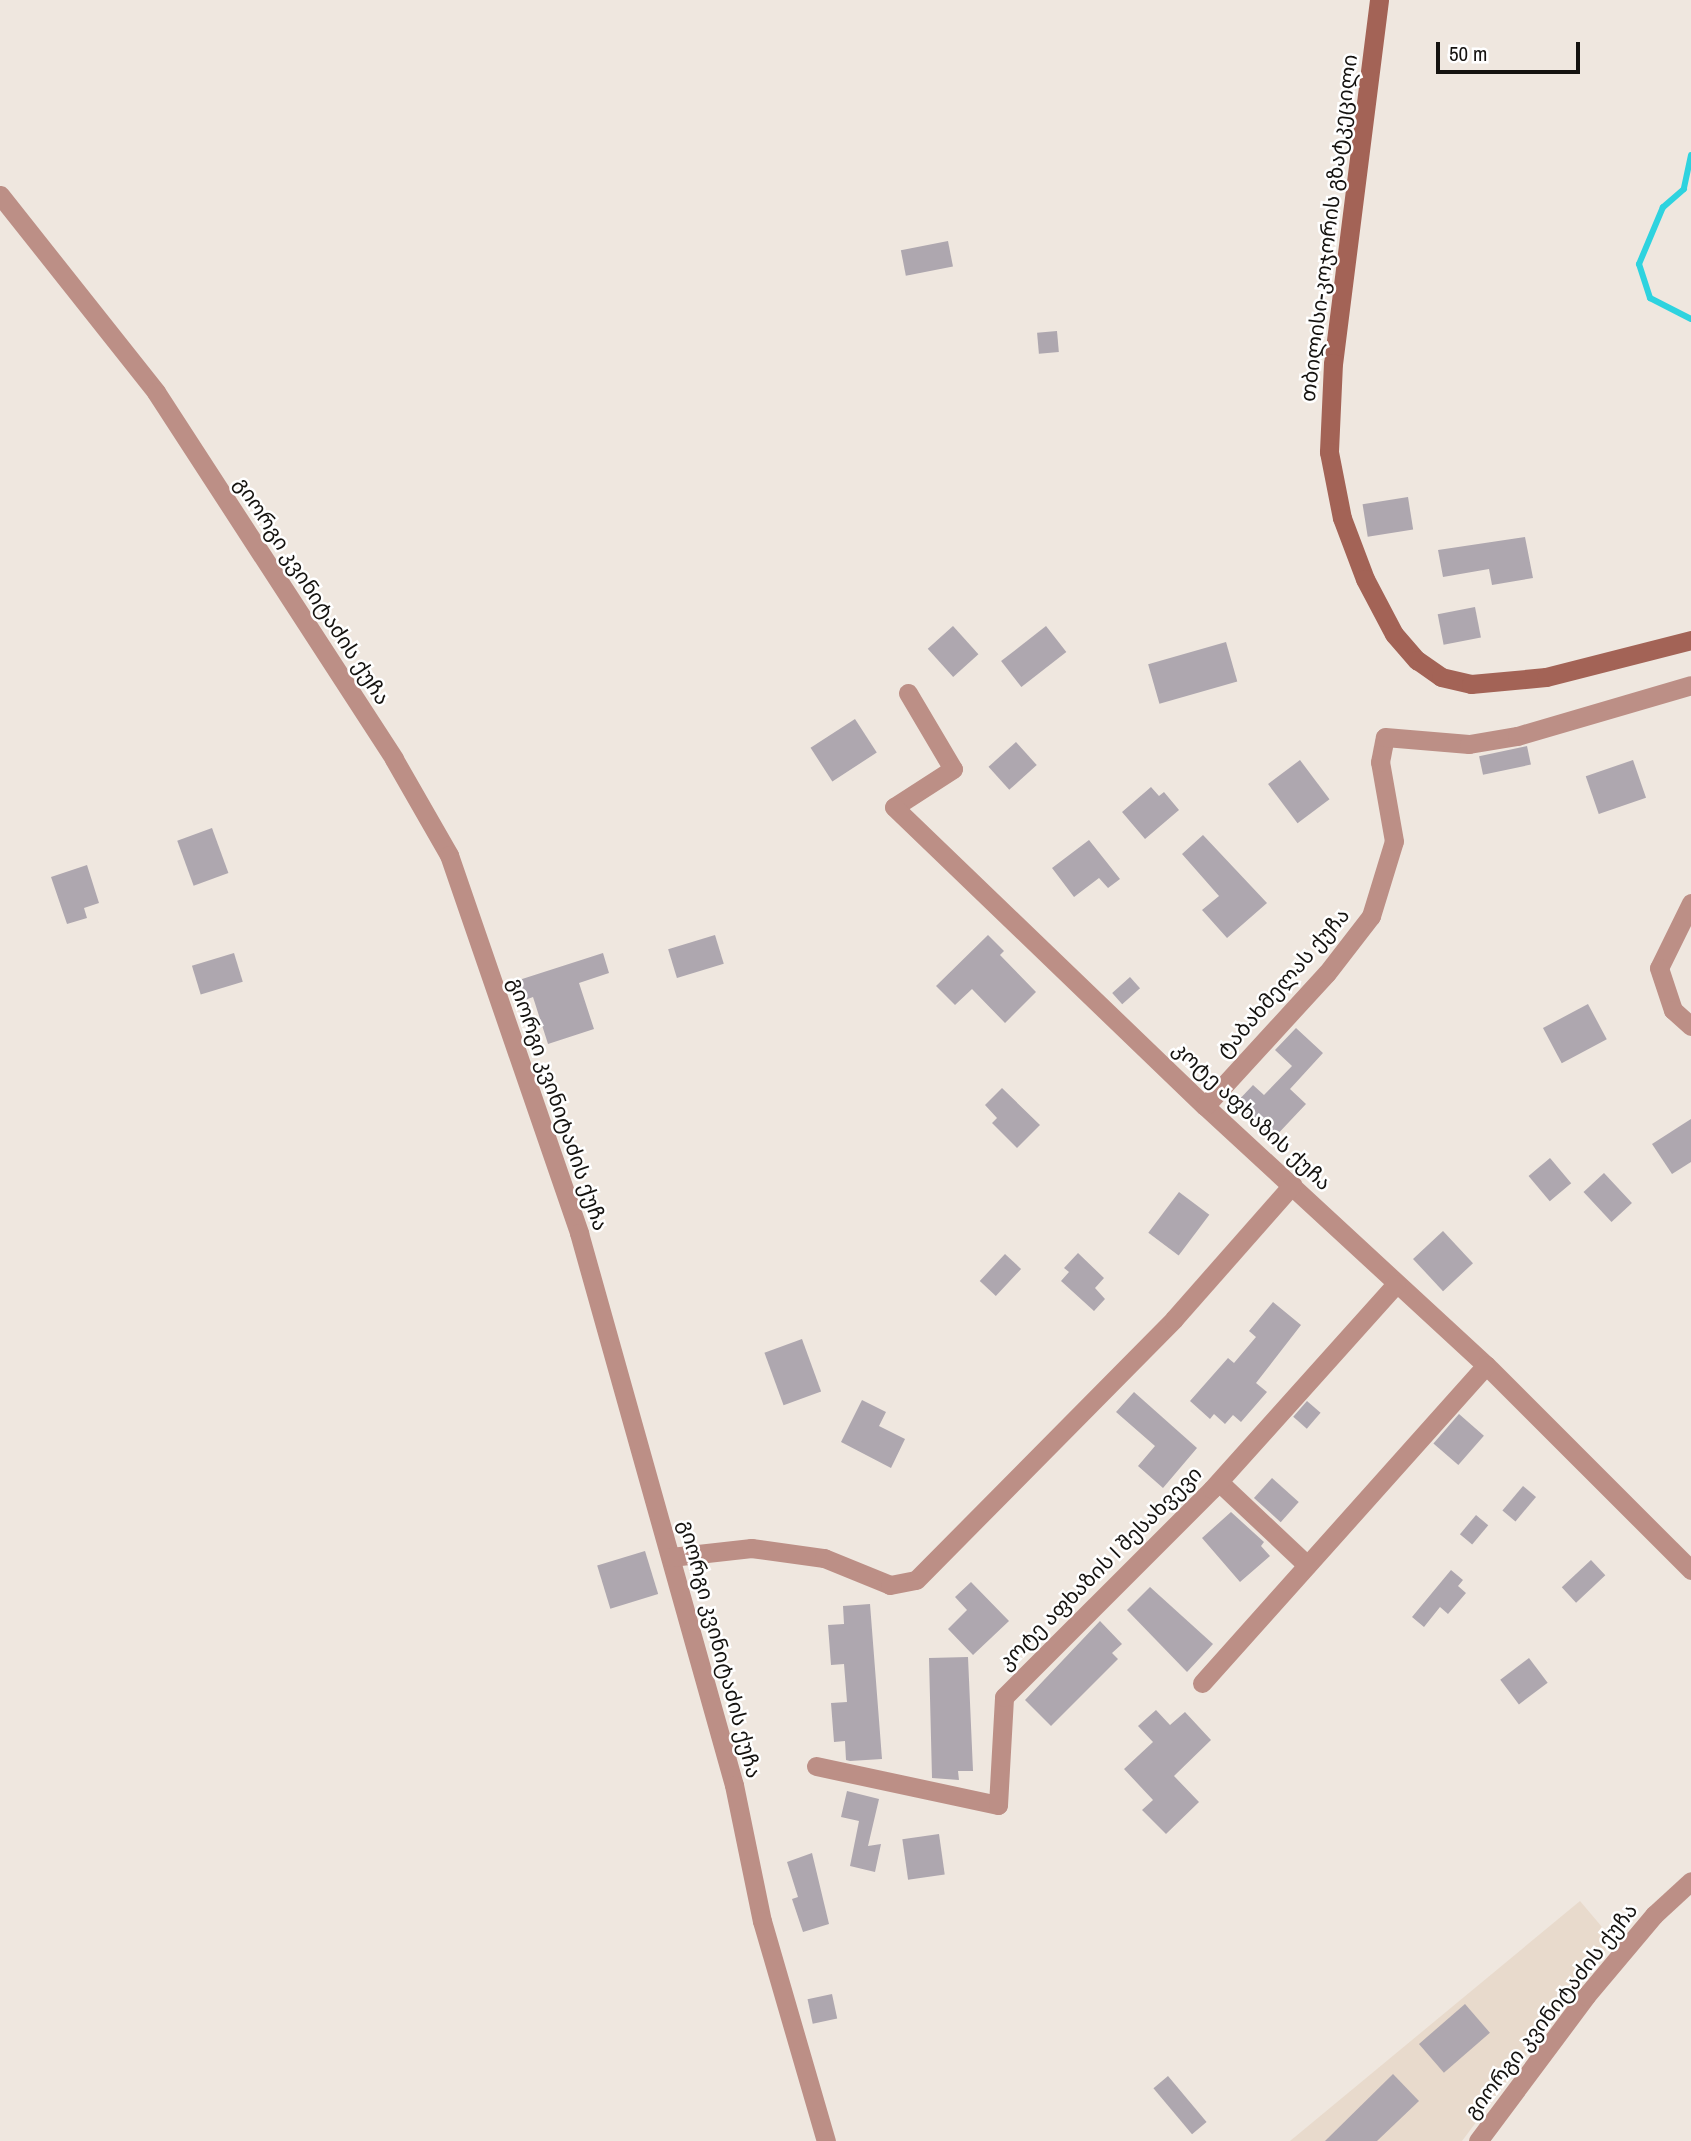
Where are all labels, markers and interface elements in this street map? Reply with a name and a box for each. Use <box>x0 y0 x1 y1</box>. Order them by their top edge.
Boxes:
scale bar <box>1439 28 1582 72</box>
text: 50 m <box>1449 39 1487 68</box>
street label: თბილისი-კოჯორის გზატკეცილი <box>1295 53 1363 403</box>
street label: გიორგი კვინიტაძის ქუჩა <box>229 472 395 710</box>
street label: ტაბახმელას ქუჩა <box>1211 903 1355 1063</box>
street label: გიორგი კვინიტაძის ქუჩა <box>503 974 613 1234</box>
street label: კოტე აფხაზის ქუჩა <box>1168 1036 1336 1196</box>
street label: კოტე აფხაზის I შესახვევი <box>993 1461 1207 1675</box>
street label: გიორგი კვინიტაძის ქუჩა <box>673 1517 767 1781</box>
street label: გიორგი კვინიტაძის ქუჩა <box>1459 1898 1643 2124</box>

